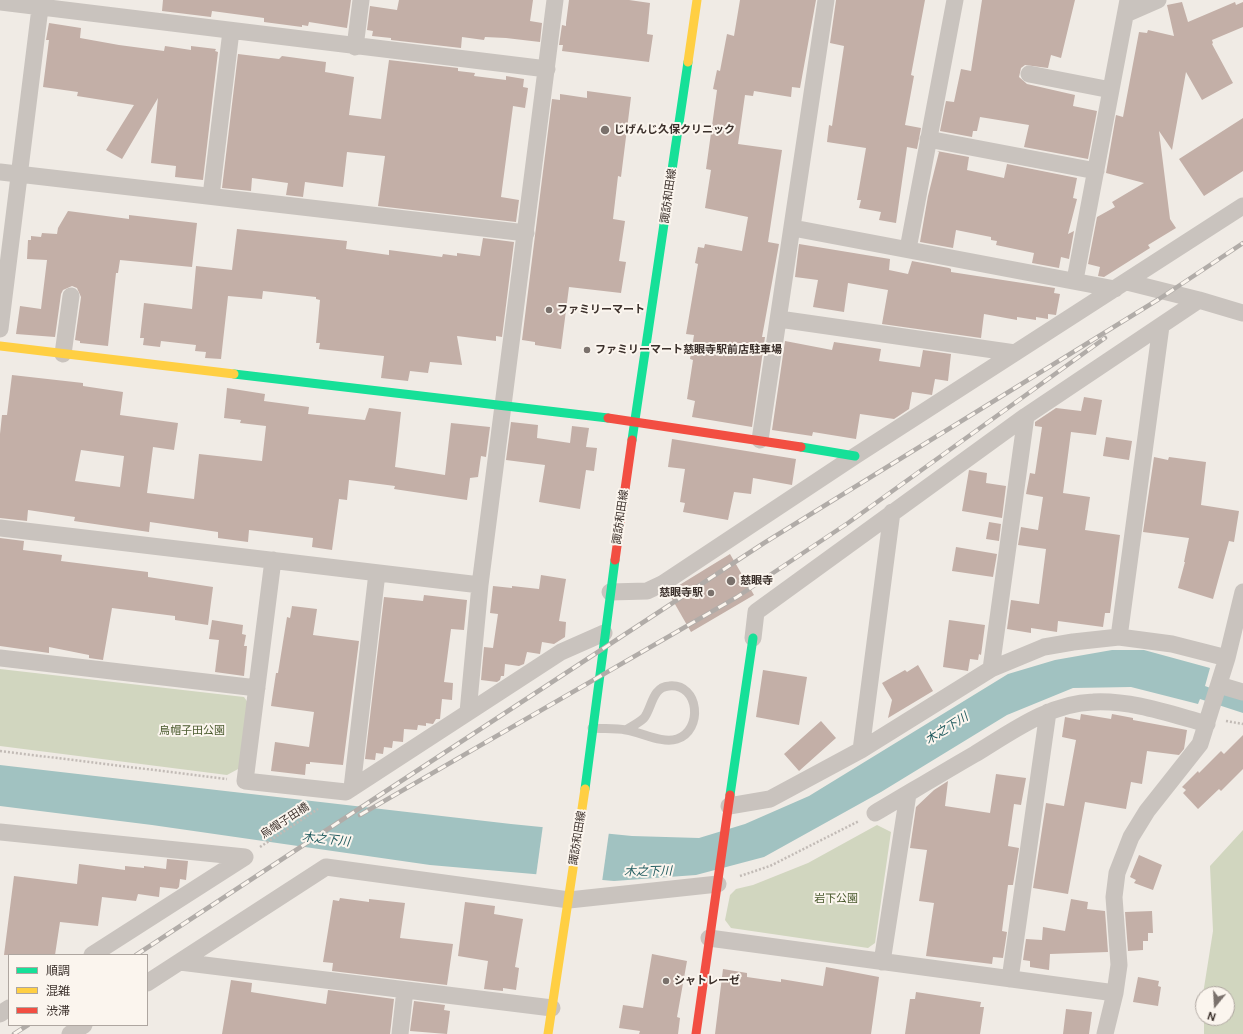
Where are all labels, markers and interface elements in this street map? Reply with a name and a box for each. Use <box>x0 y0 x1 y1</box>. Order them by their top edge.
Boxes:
place label: じげんじ久保クリニック <box>614 123 735 137</box>
marker: じげんじ久保クリニック <box>599 124 611 136</box>
street label: 諏訪和田線 <box>659 168 679 224</box>
place label: ファミリーマート <box>557 303 645 317</box>
marker: ファミリーマート <box>544 305 554 315</box>
place label: ファミリーマート慈眼寺駅前店駐車場 <box>595 343 782 357</box>
marker: ファミリーマート慈眼寺駅前店駐車場 <box>582 345 592 355</box>
street label: 諏訪和田線 <box>611 489 631 545</box>
place label: 慈眼寺 <box>740 574 773 588</box>
marker: 慈眼寺 <box>725 575 737 587</box>
place label: 慈眼寺駅 <box>659 586 703 600</box>
marker: 慈眼寺駅 <box>706 588 716 598</box>
water label: 木之下川 <box>923 710 971 748</box>
park label: 烏帽子田公園 <box>159 724 225 738</box>
street label: 烏帽子田橋 <box>258 800 312 842</box>
street label: 諏訪和田線 <box>567 810 589 866</box>
water label: 木之下川 <box>301 830 351 850</box>
water label: 木之下川 <box>624 864 672 880</box>
park label: 岩下公園 <box>814 892 858 906</box>
legend <box>8 954 148 1026</box>
text: 順調 <box>46 963 70 979</box>
place label: シャトレーゼ <box>674 974 740 988</box>
marker: シャトレーゼ <box>661 976 671 986</box>
text: 混雑 <box>46 983 70 999</box>
north arrow <box>1195 986 1235 1026</box>
text: 渋滞 <box>46 1003 70 1019</box>
text: N <box>1206 1009 1218 1024</box>

